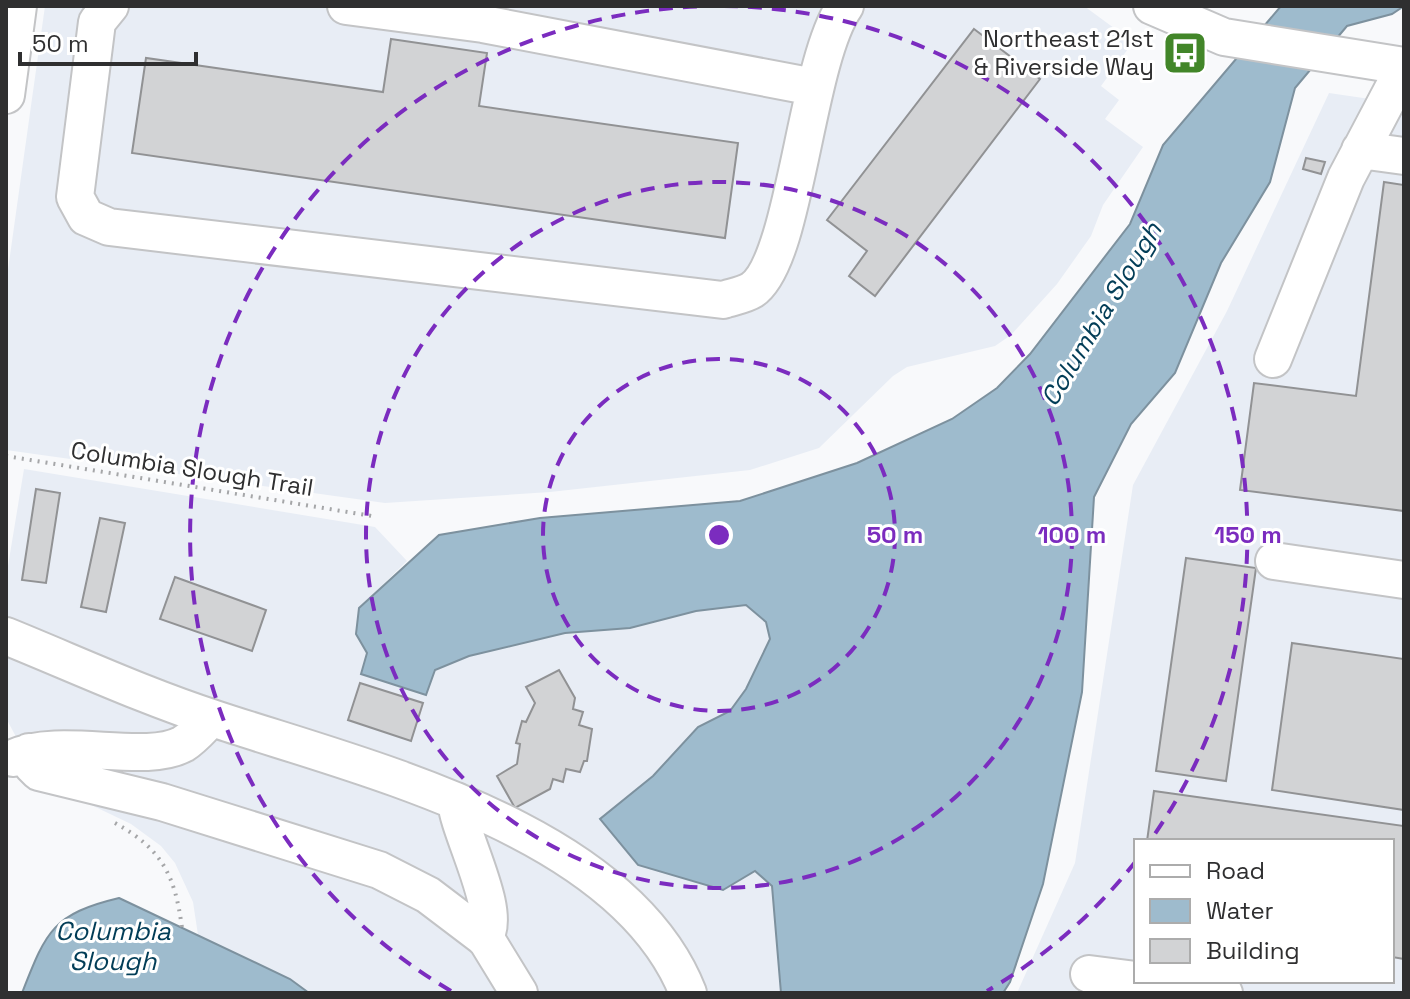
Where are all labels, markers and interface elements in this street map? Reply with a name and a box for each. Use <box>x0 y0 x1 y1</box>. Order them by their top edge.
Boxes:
scale bar <box>20 16 196 66</box>
place label: Northeast 21st & Riverside Way <box>974 23 1154 82</box>
text: 50 m <box>32 28 89 59</box>
bus stop icon: Northeast 21st & Riverside Way <box>1161 29 1209 77</box>
water label: Columbia Slough <box>1033 215 1170 412</box>
street label: Columbia Slough Trail <box>69 434 316 503</box>
text: 50 m <box>867 519 923 550</box>
text: 100 m <box>1038 519 1106 550</box>
text: 150 m <box>1214 519 1282 550</box>
centre of rings <box>705 521 733 549</box>
legend <box>1134 839 1394 983</box>
text: Road <box>1206 855 1265 886</box>
text: Water <box>1206 895 1274 926</box>
water label: Columbia Slough <box>55 914 172 978</box>
text: Building <box>1206 935 1300 966</box>

